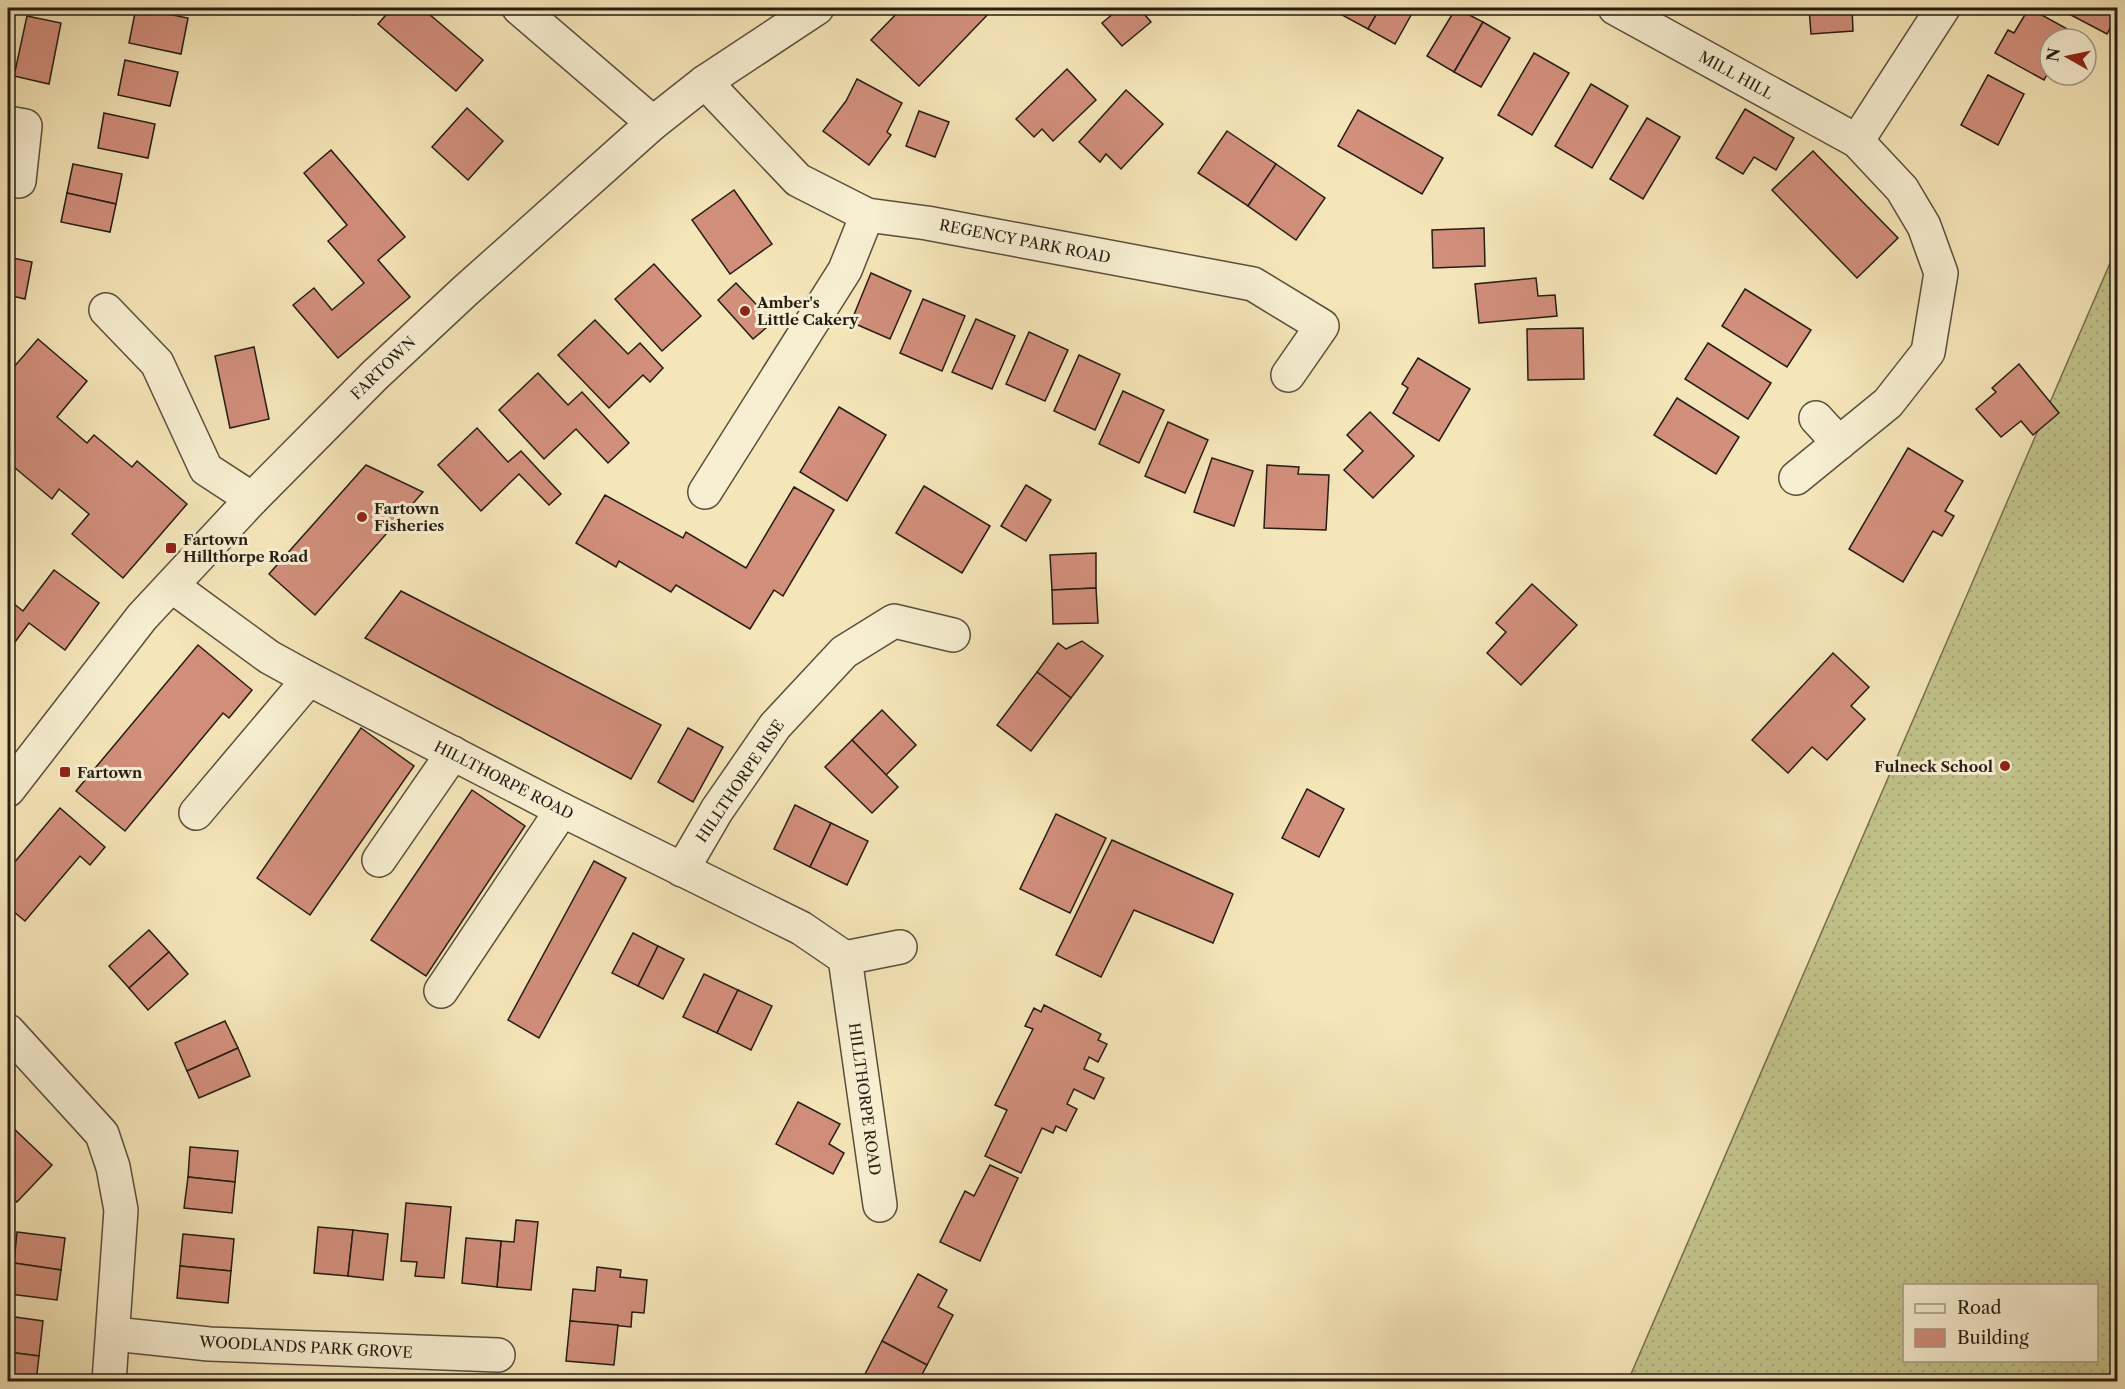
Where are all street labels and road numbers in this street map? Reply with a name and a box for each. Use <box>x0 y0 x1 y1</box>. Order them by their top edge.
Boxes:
street label: MILL HILL <box>1695 47 1777 103</box>
street label: REGENCY PARK ROAD <box>938 215 1112 267</box>
street label: FARTOWN <box>347 332 419 404</box>
street label: HILLTHORPE RISE <box>692 716 788 846</box>
street label: HILLTHORPE ROAD <box>431 737 577 823</box>
street label: HILLTHORPE ROAD <box>845 1021 885 1177</box>
street label: WOODLANDS PARK GROVE <box>198 1332 413 1362</box>

